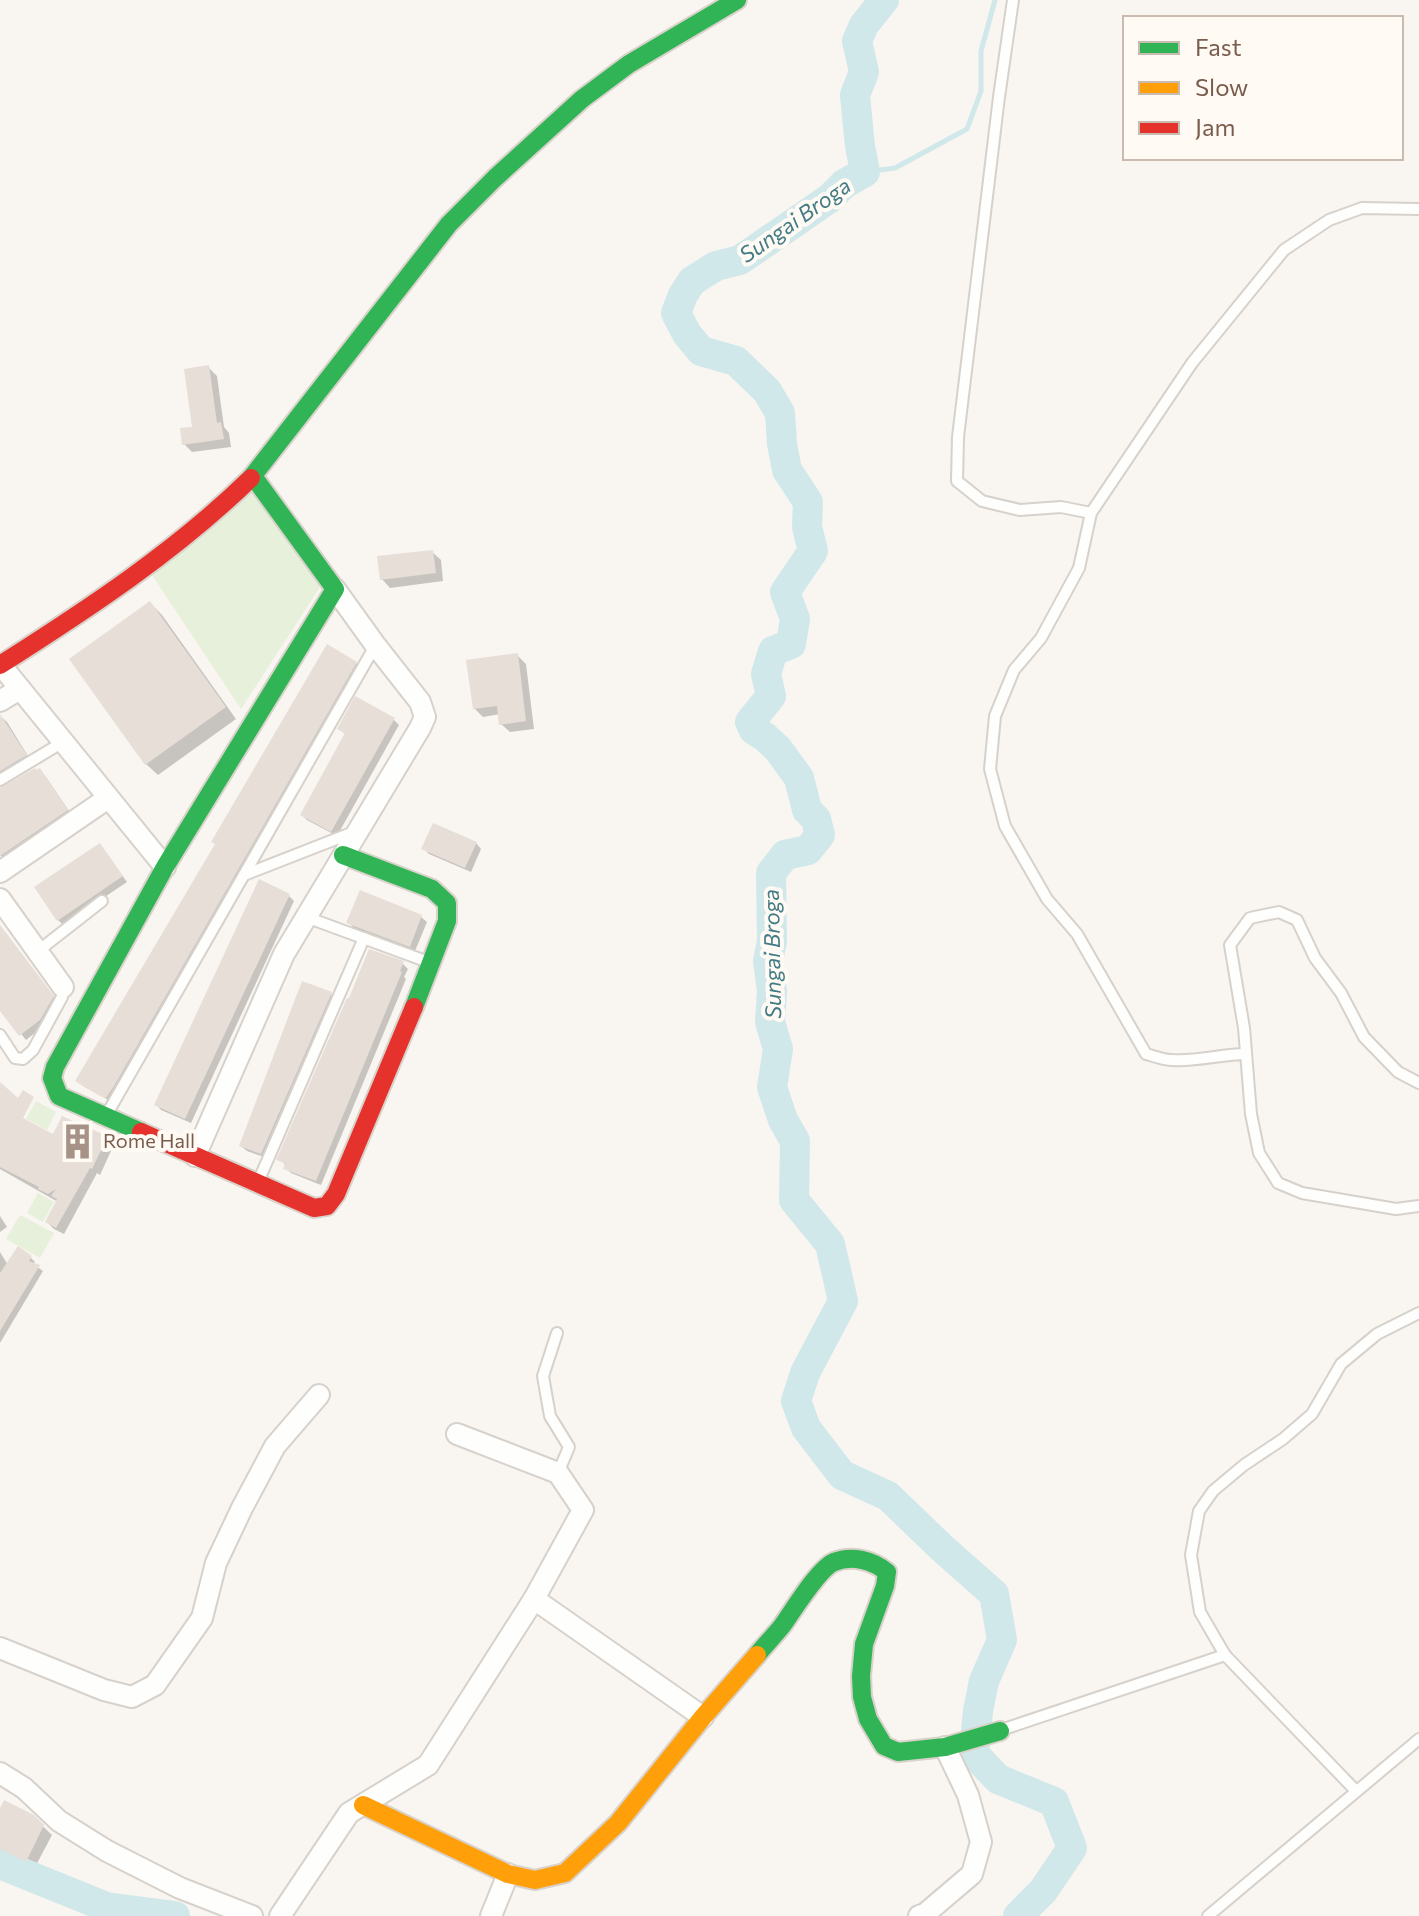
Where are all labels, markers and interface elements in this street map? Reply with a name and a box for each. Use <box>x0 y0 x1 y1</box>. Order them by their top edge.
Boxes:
legend <box>1123 16 1403 160</box>
text: Fast <box>1195 32 1242 61</box>
text: Slow <box>1195 72 1248 101</box>
text: Jam <box>1195 112 1235 141</box>
water label: Sungai Broga <box>734 171 856 268</box>
water label: Sungai Broga <box>757 889 786 1019</box>
building icon: Rome Hall <box>58 1122 96 1160</box>
place label: Rome Hall <box>103 1128 195 1152</box>

